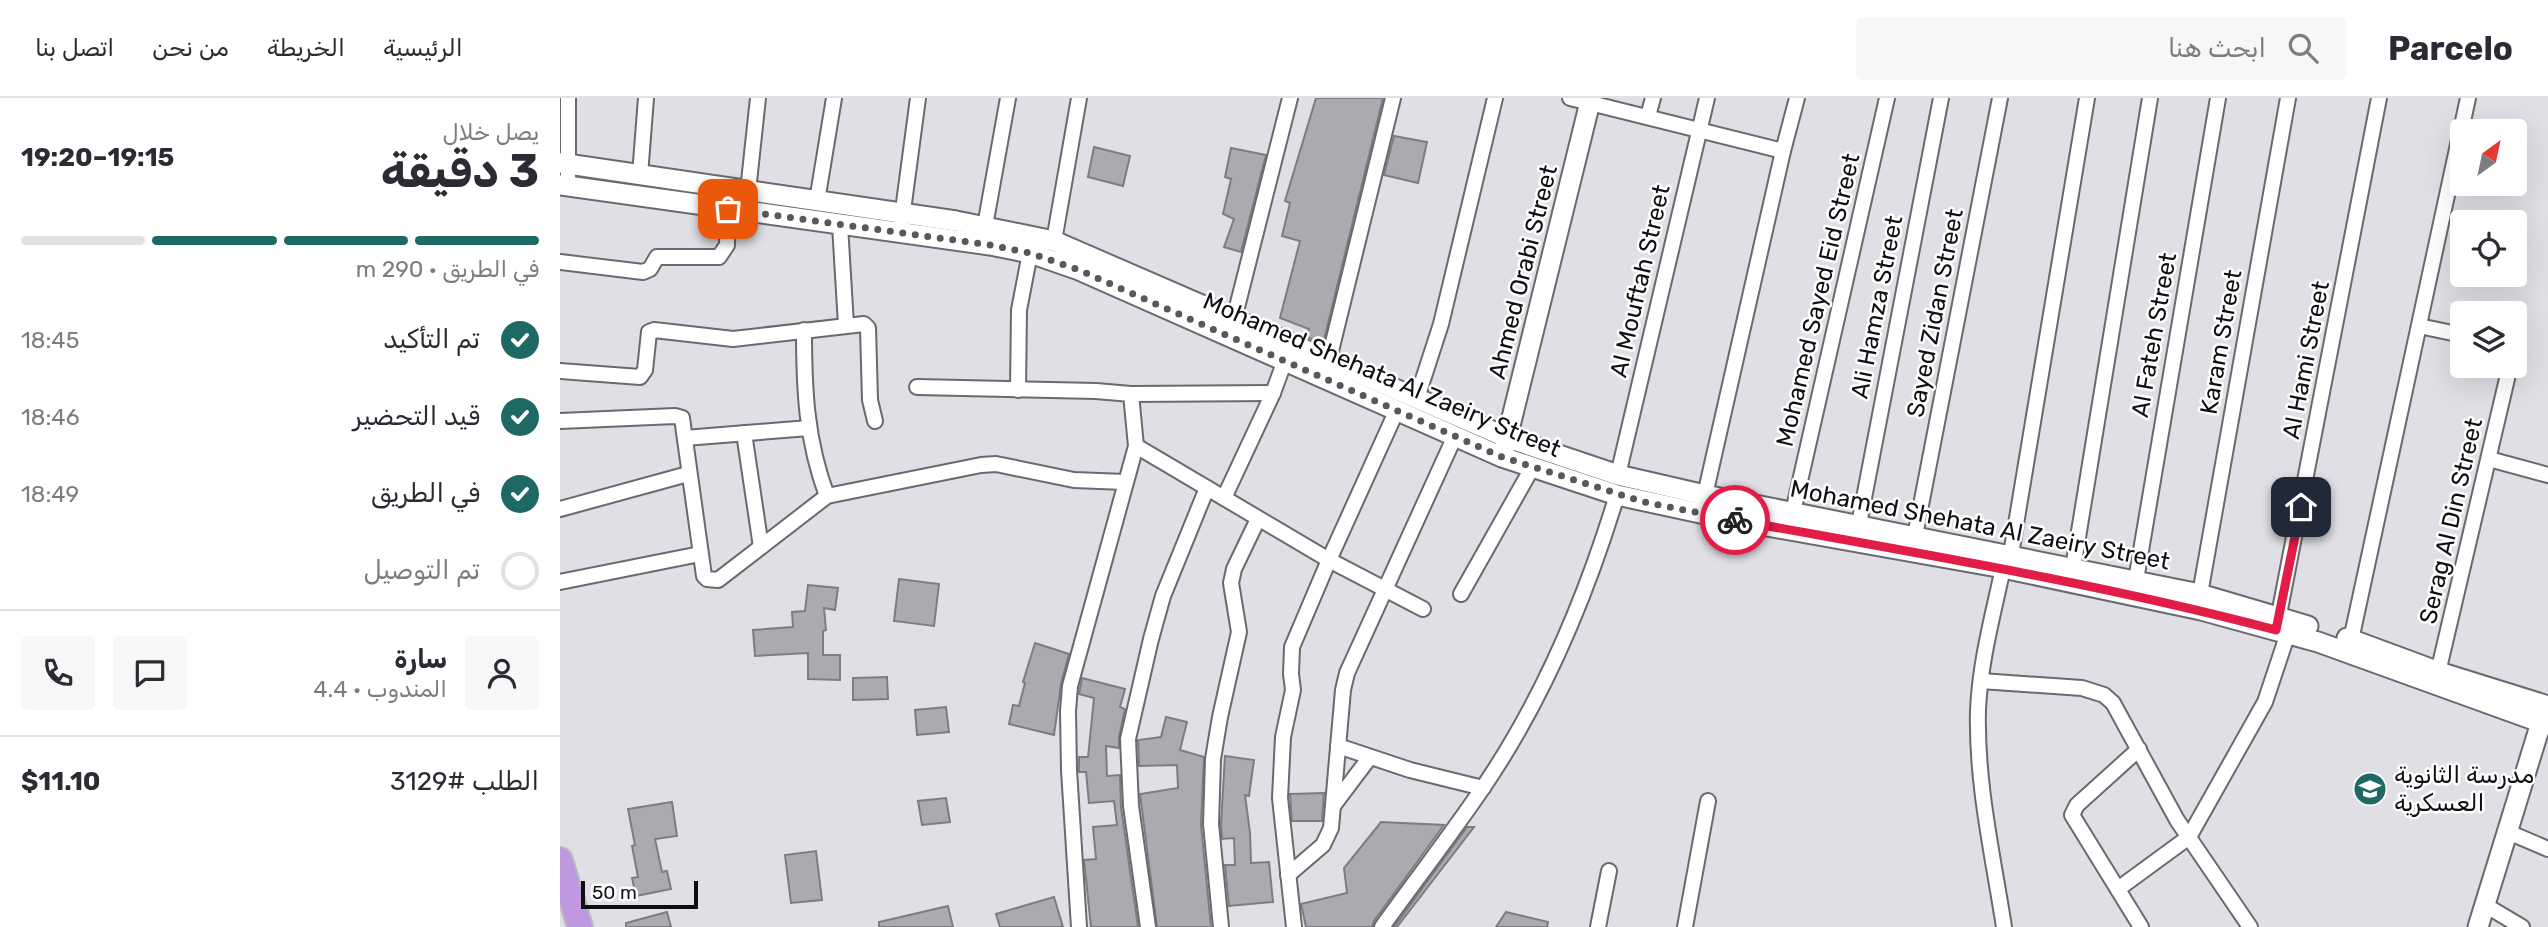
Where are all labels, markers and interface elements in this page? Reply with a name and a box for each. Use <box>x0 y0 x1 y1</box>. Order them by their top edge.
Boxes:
search box <box>1856 17 2346 80</box>
icon: search <box>2284 29 2322 67</box>
text: Parcelo <box>2388 29 2513 68</box>
text: ابحث هنا <box>2168 33 2266 64</box>
text: اتصل بنا <box>35 34 114 62</box>
text: من نحن <box>152 34 229 62</box>
text: الخريطة <box>267 34 345 62</box>
text: الرئيسية <box>383 34 463 62</box>
text: يصل خلال <box>443 118 539 146</box>
north arrow <box>2450 119 2527 196</box>
map controls <box>2450 119 2527 378</box>
text: 19:15–19:20 <box>21 142 174 173</box>
text: 3 دقيقة <box>381 144 539 199</box>
street label: Mohamed Sayed Eid Street <box>1771 151 1865 449</box>
street label: Ahmed Orabi Street <box>1483 162 1563 382</box>
pin <box>698 179 758 239</box>
street label: Al Mouftah Street <box>1604 182 1676 380</box>
icon: bag <box>709 190 747 228</box>
street label: Sayed Zidan Street <box>1901 206 1969 420</box>
button: locate <box>2450 210 2527 287</box>
street label: Ali Hamza Street <box>1846 213 1908 401</box>
street label: Al Fateh Street <box>2126 250 2182 420</box>
text: في الطريق · 290 m <box>356 255 539 283</box>
street label: Karam Street <box>2195 268 2247 416</box>
street label: Al Hami Street <box>2277 279 2335 441</box>
street label: Mohamed Shehata Al Zaeiry Street <box>1199 287 1565 463</box>
button: layers <box>2450 301 2527 378</box>
icon: check <box>501 321 539 359</box>
text: تم التأكيد <box>383 324 480 355</box>
text: 18:45 <box>21 326 79 354</box>
icon: check <box>501 398 539 436</box>
text: قيد التحضير <box>353 401 480 432</box>
text: 18:46 <box>21 403 80 431</box>
street label: Serag Al Din Street <box>2414 416 2488 626</box>
street label: Mohamed Shehata Al Zaeiry Street <box>1788 474 2172 576</box>
icon: check <box>501 475 539 513</box>
pin <box>2271 477 2331 537</box>
text: في الطريق <box>371 478 480 509</box>
text: 18:49 <box>21 480 79 508</box>
courier <box>1700 485 1770 555</box>
icon: home <box>2282 488 2320 526</box>
icon: bike <box>1716 501 1754 539</box>
text: تم التوصيل <box>363 555 480 586</box>
button: phone <box>21 636 95 710</box>
button: chat <box>113 636 187 710</box>
button: person <box>465 636 539 710</box>
text: سارة <box>394 644 447 675</box>
text: المندوب · 4.4 <box>313 675 447 703</box>
place label: مدرسة الثانوية العسكرية <box>2394 761 2534 817</box>
text: $11.10 <box>21 766 101 797</box>
text: الطلب #3129 <box>390 766 539 797</box>
school or university icon: مدرسة الثانوية العسكرية <box>2351 770 2389 808</box>
scale bar <box>581 878 698 910</box>
text: 50 m <box>592 881 637 904</box>

